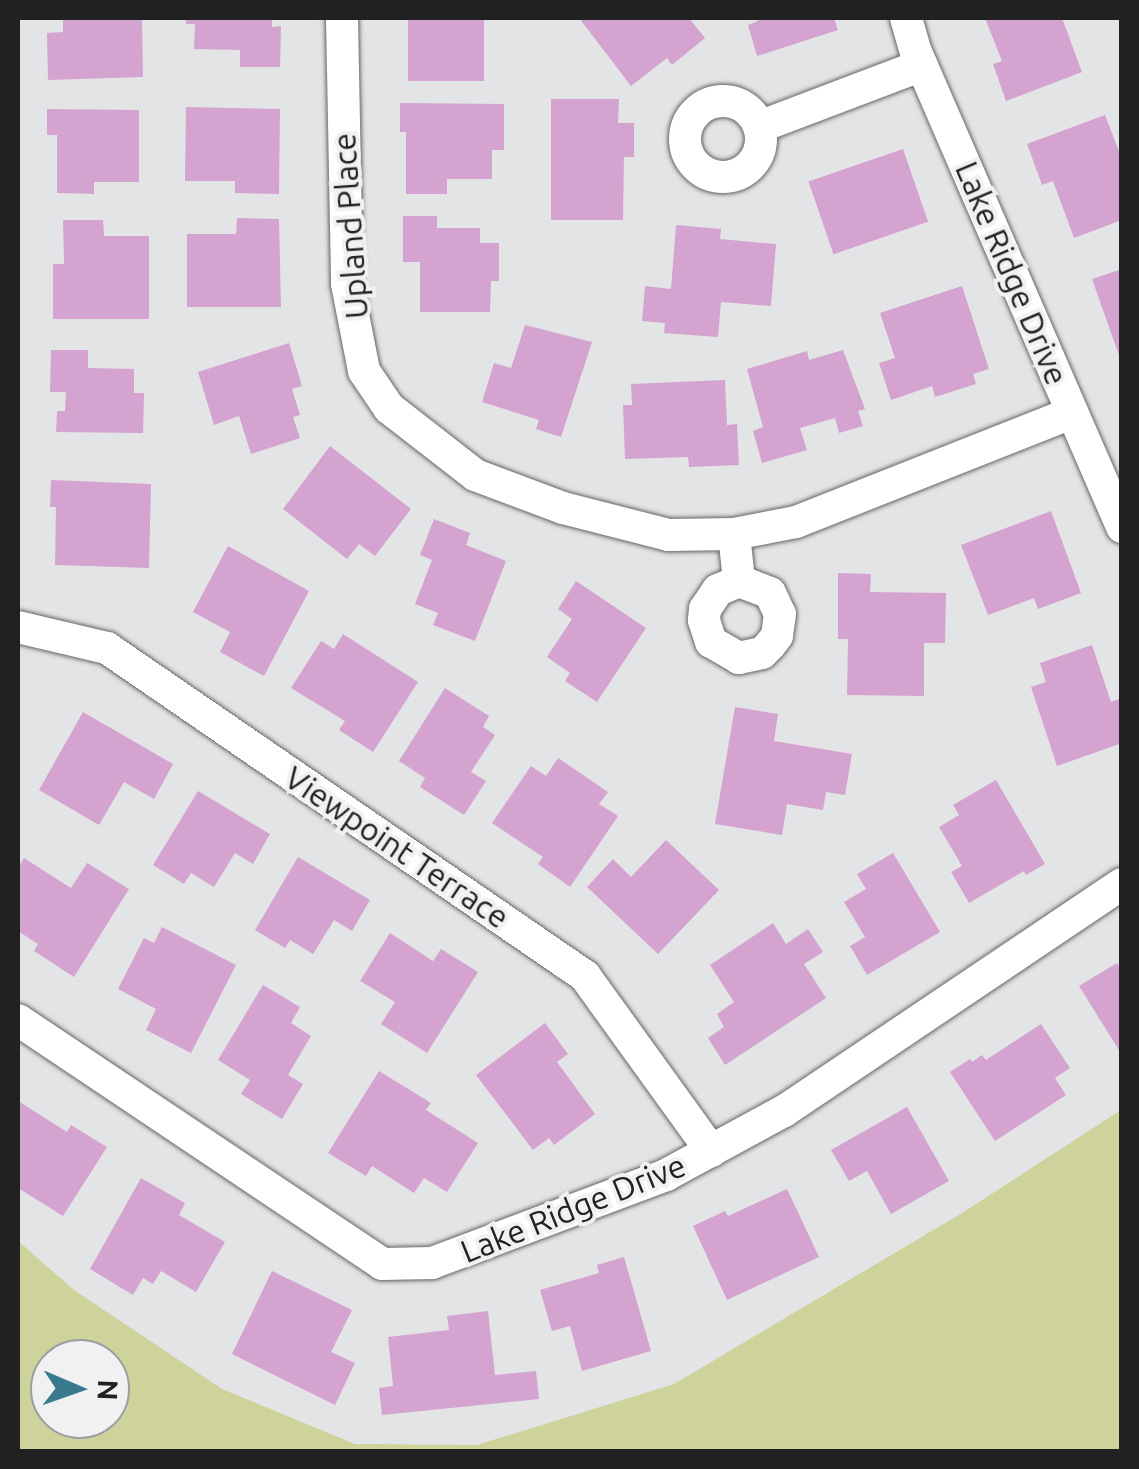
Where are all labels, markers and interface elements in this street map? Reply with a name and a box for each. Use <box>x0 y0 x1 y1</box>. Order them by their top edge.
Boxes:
street label: Upland Place <box>324 132 376 320</box>
street label: Lake Ridge Drive <box>948 156 1076 390</box>
street label: Viewpoint Terrace <box>278 758 516 936</box>
street label: Lake Ridge Drive <box>455 1145 691 1271</box>
north arrow <box>30 1339 130 1439</box>
text: N <box>93 1379 124 1401</box>

